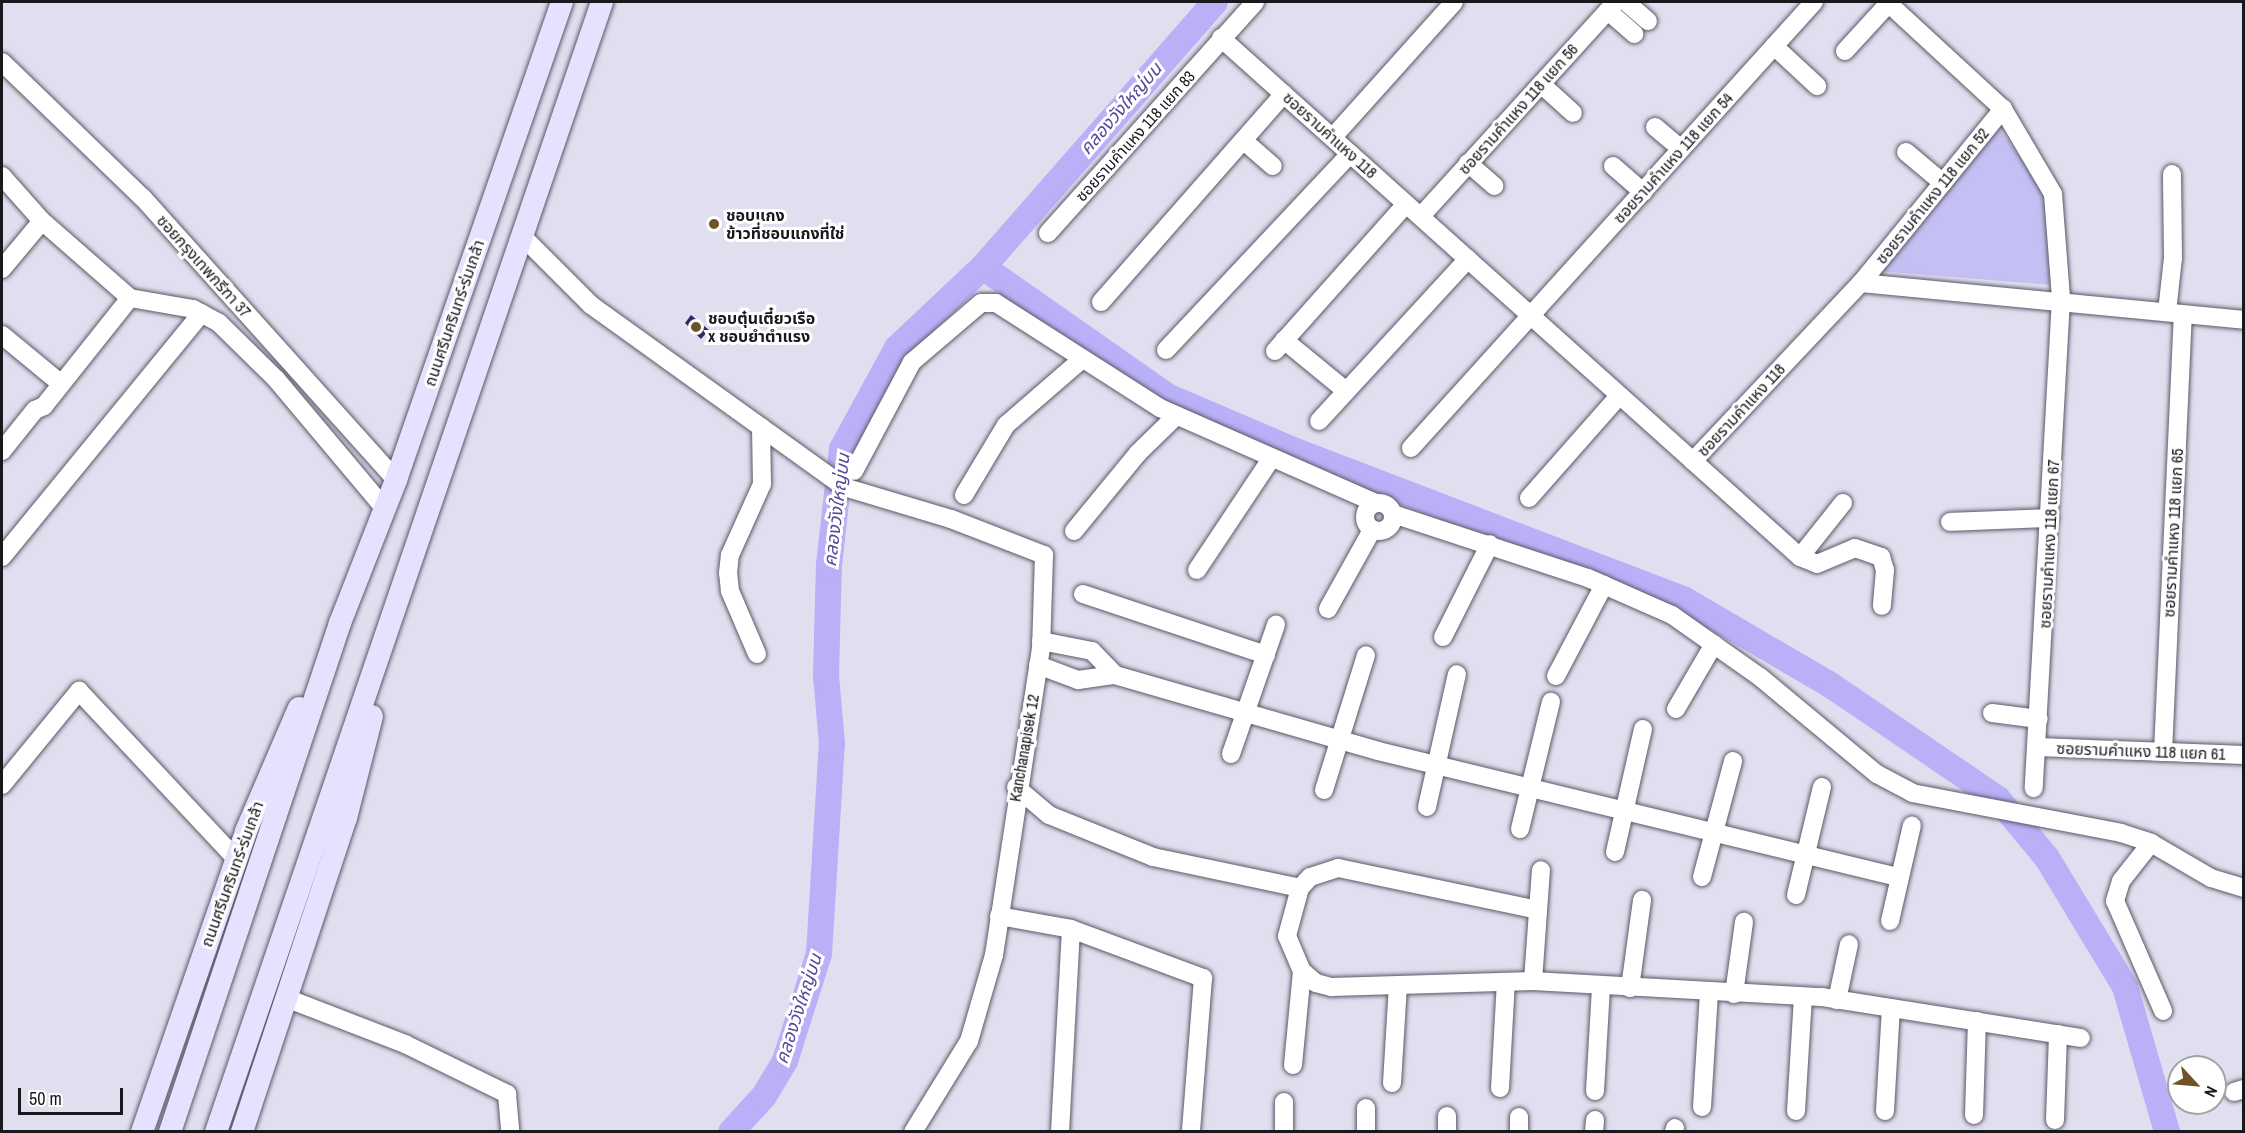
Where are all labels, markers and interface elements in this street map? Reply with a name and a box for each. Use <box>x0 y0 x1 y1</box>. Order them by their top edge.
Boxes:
street label: ซอยรามคำแหง 118 แยก 56 <box>1454 40 1582 178</box>
water label: คลองวังใหญ่บน <box>1075 59 1167 159</box>
street label: ซอยรามคำแหง 118 แยก 83 <box>1071 67 1199 205</box>
street label: ซอยรามคำแหง 118 <box>1279 88 1381 182</box>
street label: ซอยรามคำแหง 118 แยก 54 <box>1609 89 1737 227</box>
street label: ซอยรามคำแหง 118 แยก 52 <box>1871 124 1993 268</box>
place label: ชอบแกง ข้าวที่ชอบแกงที่ใช่ <box>726 205 844 243</box>
street label: ซอยกรุงเทพกรีฑา 37 <box>153 211 255 321</box>
marker: ชอบแกง ข้าวที่ชอบแกงที่ใช่ <box>707 217 721 231</box>
street label: ถนนศรีนครินทร์-ร่มเกล้า <box>420 237 488 389</box>
place label: ชอบตุ๋นเตี๋ยวเรือ x ชอบยำตำแรง <box>708 308 815 346</box>
marker: ชอบตุ๋นเตี๋ยวเรือ x ชอบยำตำแรง <box>689 320 703 334</box>
street label: ซอยรามคำแหง 118 <box>1693 360 1789 460</box>
street label: ซอยรามคำแหง 118 แยก 65 <box>2159 448 2187 618</box>
water label: คลองวังใหญ่บน <box>819 452 855 568</box>
street label: ซอยรามคำแหง 118 แยก 67 <box>2035 459 2063 629</box>
street label: Kanchanapisek 12 <box>1005 693 1043 803</box>
street label: ซอยรามคำแหง 118 แยก 61 <box>2056 738 2226 764</box>
street label: ถนนศรีนครินทร์-ร่มเกล้า <box>197 798 267 950</box>
water label: คลองวังใหญ่บน <box>771 952 827 1066</box>
north arrow <box>2167 1055 2227 1115</box>
scale bar <box>21 1076 126 1114</box>
text: N <box>2199 1083 2223 1101</box>
text: 50 m <box>29 1086 62 1111</box>

